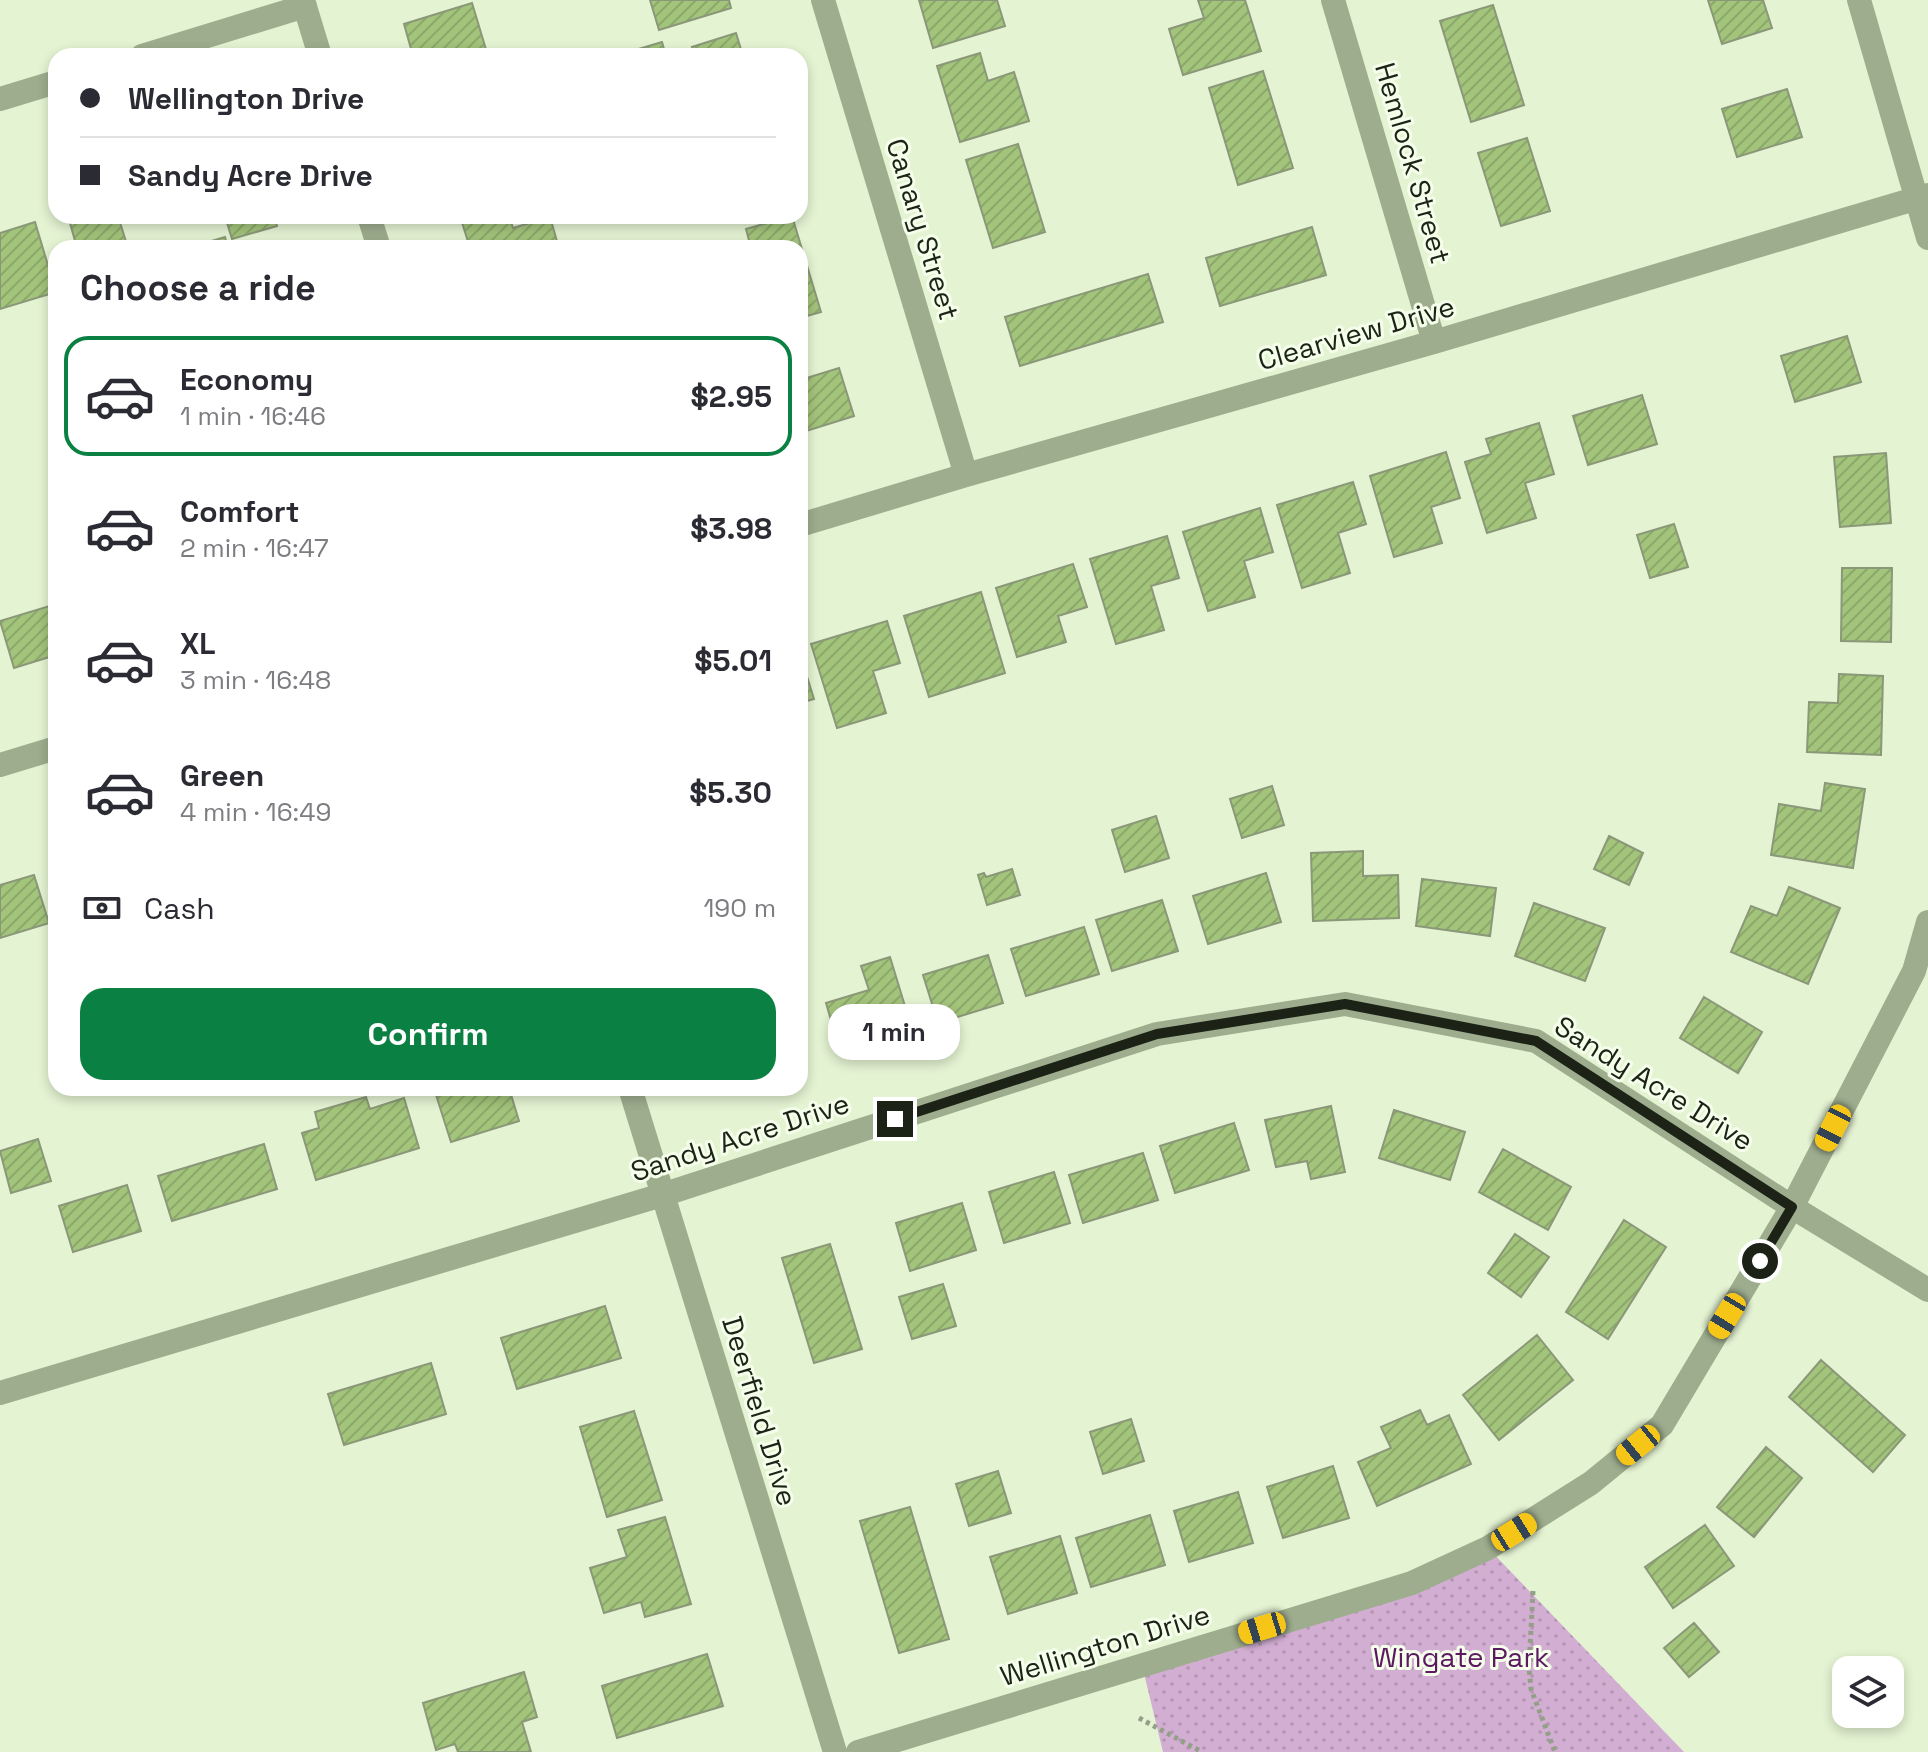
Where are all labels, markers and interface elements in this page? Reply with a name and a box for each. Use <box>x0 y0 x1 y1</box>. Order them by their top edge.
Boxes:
street label: Hemlock Street <box>1367 58 1459 268</box>
text: Wellington Drive <box>128 79 364 118</box>
street label: Canary Street <box>878 134 968 324</box>
text: Sandy Acre Drive <box>128 156 373 195</box>
text: Choose a ride <box>80 265 316 311</box>
street label: Clearview Drive <box>1253 288 1459 378</box>
icon: car <box>84 360 156 432</box>
text: Economy <box>180 360 313 399</box>
text: $2.95 <box>691 377 772 416</box>
text: 1 min · 16:46 <box>180 399 326 433</box>
icon: car <box>84 492 156 564</box>
text: Comfort <box>180 492 299 531</box>
text: $3.98 <box>690 509 772 548</box>
text: 2 min · 16:47 <box>180 531 329 565</box>
icon: car <box>84 624 156 696</box>
text: XL <box>180 624 216 663</box>
text: $5.01 <box>694 641 772 680</box>
text: 3 min · 16:48 <box>180 663 331 697</box>
icon: car <box>84 756 156 828</box>
text: Green <box>180 756 264 795</box>
text: $5.30 <box>689 773 772 812</box>
text: 4 min · 16:49 <box>180 795 331 829</box>
icon: cash <box>80 886 124 930</box>
text: Cash <box>144 889 215 928</box>
text: 190 m <box>704 891 776 925</box>
button: Confirm <box>80 988 776 1080</box>
callout: 1 min <box>829 1003 961 1059</box>
street label: Sandy Acre Drive <box>1548 1007 1760 1159</box>
text: 1 min <box>862 1015 926 1049</box>
street label: Sandy Acre Drive <box>626 1085 854 1189</box>
route end <box>877 1101 913 1137</box>
car <box>1811 1101 1855 1155</box>
route start <box>1742 1243 1778 1279</box>
car <box>1704 1289 1750 1343</box>
street label: Deerfield Drive <box>714 1312 806 1510</box>
car <box>1612 1421 1664 1469</box>
car <box>1487 1509 1541 1555</box>
street label: Wellington Drive <box>996 1596 1214 1694</box>
car <box>1236 1610 1288 1646</box>
park label: Wingate Park <box>1373 1639 1549 1675</box>
map controls <box>1832 1656 1904 1728</box>
button: layers <box>1832 1656 1904 1728</box>

